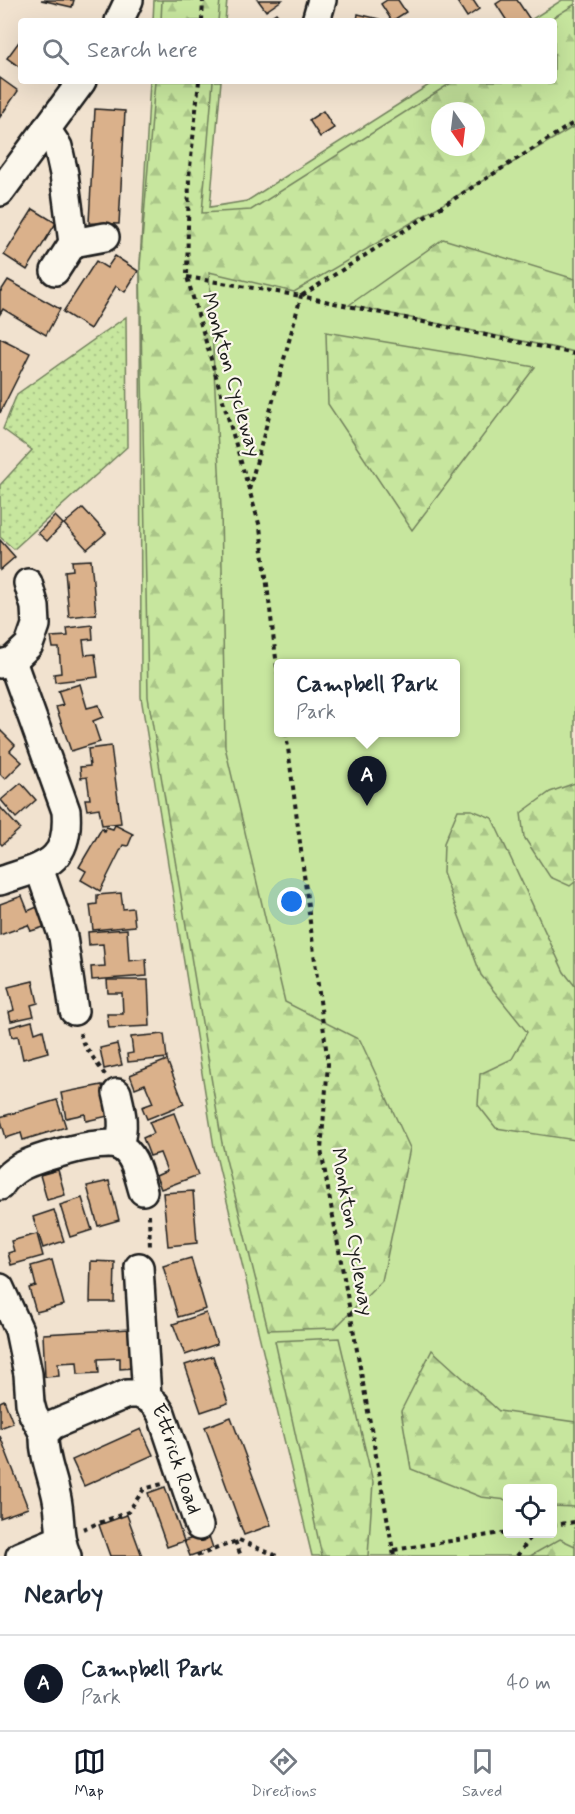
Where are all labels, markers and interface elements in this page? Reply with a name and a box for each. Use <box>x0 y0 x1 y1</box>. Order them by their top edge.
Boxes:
search box <box>18 18 557 84</box>
icon: search <box>39 35 72 68</box>
text: Search here <box>87 37 198 65</box>
north arrow <box>431 102 485 156</box>
street label: Monkton Cycleway <box>194 289 268 461</box>
popup <box>274 659 460 737</box>
text: Campbell Park <box>296 671 438 699</box>
text: Park <box>296 699 336 726</box>
pin: A <box>348 756 386 806</box>
your location <box>277 887 306 916</box>
street label: Monkton Cycleway <box>323 1146 381 1318</box>
street label: Ettrick Road <box>145 1398 208 1518</box>
map controls <box>503 1484 557 1538</box>
button: locate <box>503 1484 557 1538</box>
text: Nearby <box>24 1578 103 1612</box>
text: Campbell Park <box>81 1656 223 1684</box>
text: A <box>37 1670 50 1697</box>
text: 40 m <box>507 1670 551 1697</box>
text: Park <box>81 1684 121 1711</box>
tab: Map <box>73 1745 106 1802</box>
tab: Directions <box>251 1745 317 1802</box>
tab: Saved <box>462 1745 502 1802</box>

